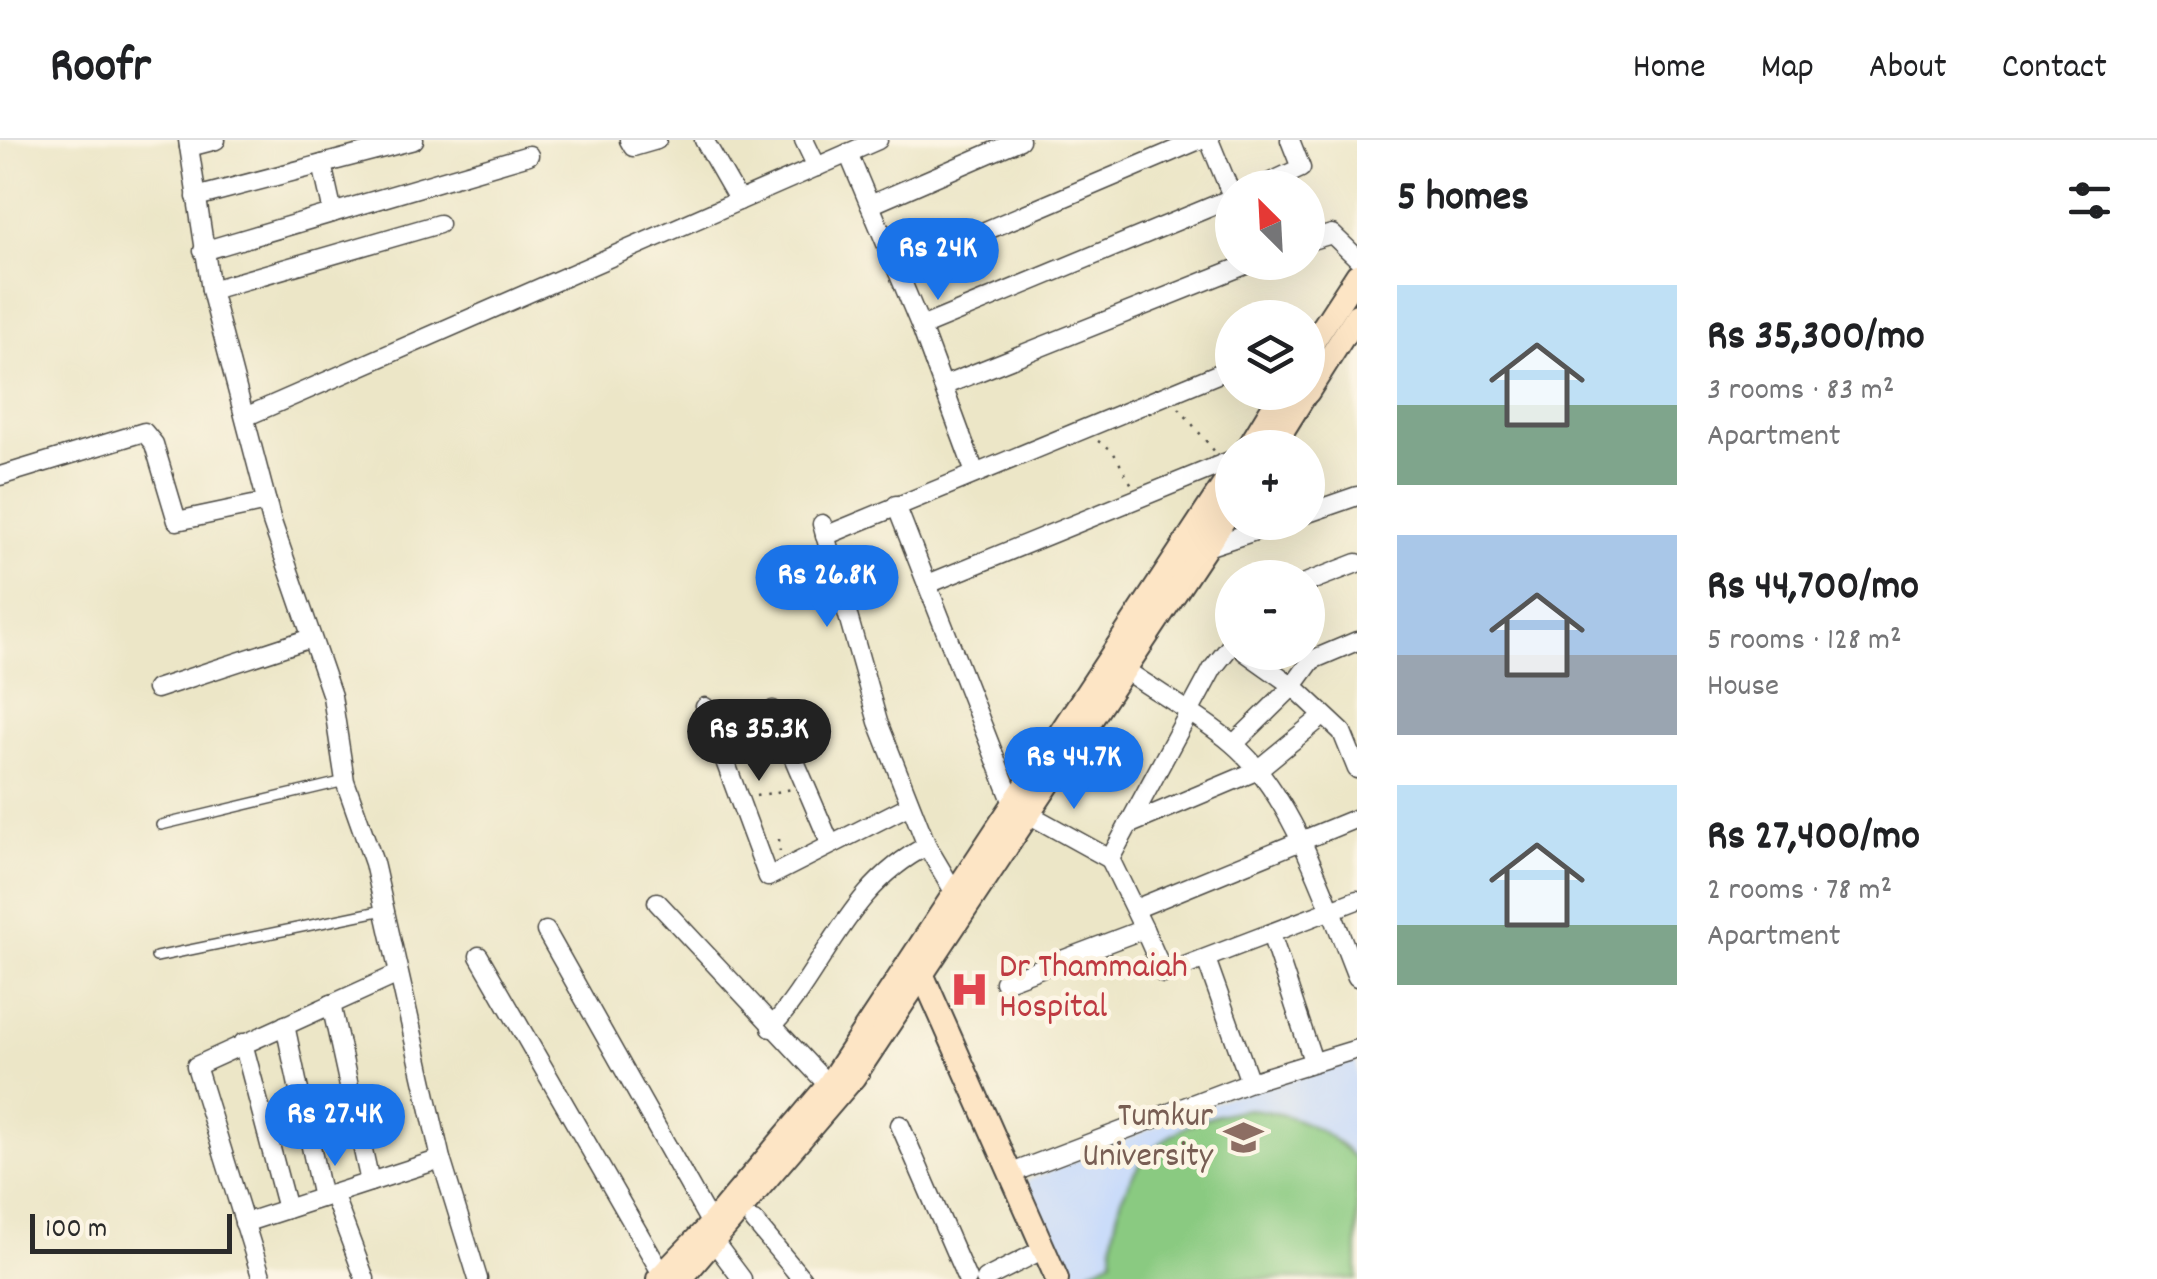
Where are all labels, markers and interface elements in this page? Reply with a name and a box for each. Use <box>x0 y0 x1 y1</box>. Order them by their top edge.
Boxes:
text: Roofr <box>50 35 151 104</box>
text: Home <box>1633 44 1706 94</box>
text: Map <box>1761 44 1814 94</box>
text: About <box>1869 44 1947 94</box>
text: Contact <box>2002 44 2107 94</box>
north arrow <box>1215 170 1325 280</box>
map controls <box>1215 170 1325 670</box>
text: 5 homes <box>1397 170 1529 230</box>
icon: filters <box>2062 173 2117 228</box>
pin: Rs 24K <box>857 218 1019 303</box>
text: Rs 24K <box>899 227 977 273</box>
button: layers <box>1215 300 1325 410</box>
text: Rs 35,300/mo <box>1707 309 1925 369</box>
icon: home <box>1477 325 1597 445</box>
text: 3 rooms · 83 m² <box>1707 369 1894 415</box>
text: Apartment <box>1707 415 1841 461</box>
button: + <box>1215 430 1325 540</box>
pin: Rs 26.8K <box>724 545 930 630</box>
text: Rs 26.8K <box>778 554 876 600</box>
text: Rs 44,700/mo <box>1707 559 1919 619</box>
button: − <box>1215 560 1325 670</box>
icon: home <box>1477 575 1597 695</box>
text: 5 rooms · 128 m² <box>1707 619 1902 665</box>
text: House <box>1707 665 1779 711</box>
pin: Rs 35.3K <box>656 699 862 784</box>
text: Rs 35.3K <box>709 708 809 754</box>
pin: Rs 44.7K <box>971 727 1177 812</box>
text: Rs 44.7K <box>1026 736 1122 782</box>
text: Rs 27,400/mo <box>1707 809 1920 869</box>
icon: home <box>1477 825 1597 945</box>
text: 2 rooms · 78 m² <box>1707 869 1892 915</box>
text: Apartment <box>1707 915 1841 961</box>
place label: Dr Thammaiah Hospital <box>999 944 1188 1034</box>
hospital icon: Dr Thammaiah Hospital <box>948 968 990 1010</box>
pin: Rs 27.4K <box>232 1084 438 1169</box>
text: Rs 27.4K <box>287 1093 383 1139</box>
place label: Tumkur University <box>1082 1093 1214 1183</box>
school or university icon: Tumkur University <box>1222 1117 1264 1159</box>
scale bar <box>30 1209 232 1254</box>
text: 100 m <box>45 1211 107 1251</box>

